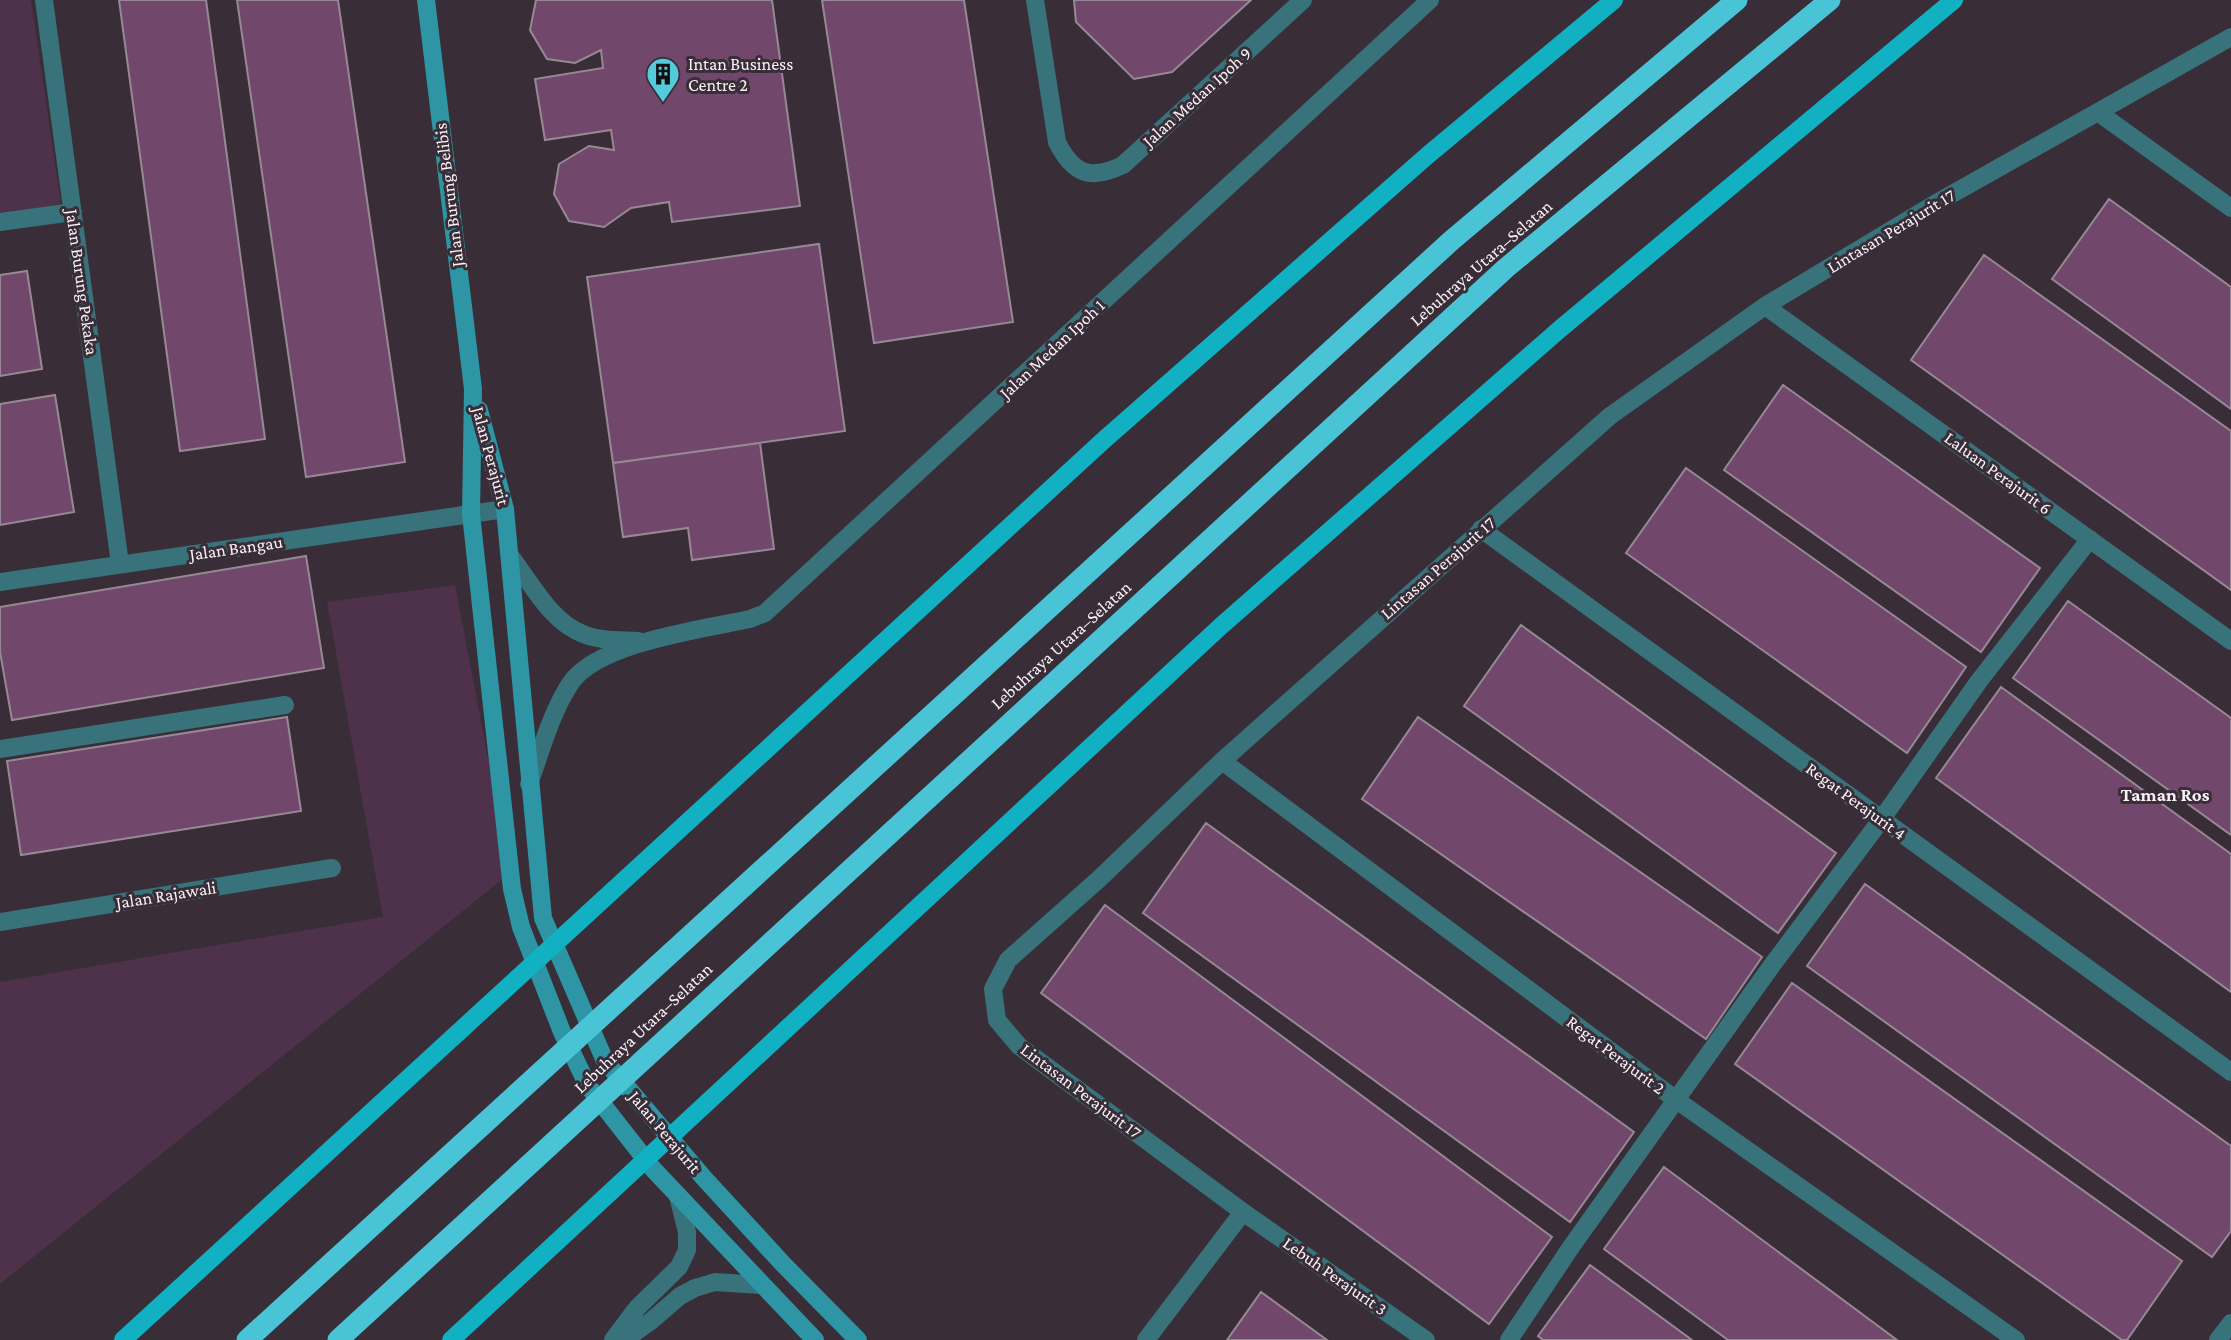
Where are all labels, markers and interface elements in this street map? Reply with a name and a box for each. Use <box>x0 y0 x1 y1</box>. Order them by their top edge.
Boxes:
street label: Jalan Medan Ipoh 9 <box>1137 43 1256 152</box>
place label: Intan Business Centre 2 <box>688 54 793 95</box>
building icon: Intan Business Centre 2 <box>644 55 682 104</box>
street label: Jalan Burung Belibis <box>430 122 468 270</box>
street label: Lintasan Perajurit 17 <box>1823 185 1959 278</box>
street label: Lebuhraya Utara–Selatan <box>1406 196 1556 330</box>
street label: Jalan Burung Pekaka <box>62 206 102 356</box>
street label: Jalan Medan Ipoh 1 <box>994 295 1109 404</box>
street label: Jalan Perajurit <box>467 402 514 509</box>
street label: Laluan Perajurit 6 <box>1940 427 2055 519</box>
street label: Lintasan Perajurit 17 <box>1376 513 1500 624</box>
street label: Jalan Bangau <box>186 531 284 565</box>
street label: Lebuhraya Utara–Selatan <box>987 577 1135 713</box>
street label: Regat Perajurit 4 <box>1802 758 1910 845</box>
district label: Taman Ros <box>2121 784 2210 805</box>
street label: Jalan Rajawali <box>112 877 218 914</box>
street label: Lebuhraya Utara–Selatan <box>570 959 716 1097</box>
street label: Regat Perajurit 2 <box>1562 1012 1669 1099</box>
street label: Lintasan Perajurit 17 <box>1016 1039 1145 1144</box>
street label: Jalan Perajurit <box>623 1085 706 1179</box>
street label: Lebuh Perajurit 3 <box>1279 1233 1391 1320</box>

